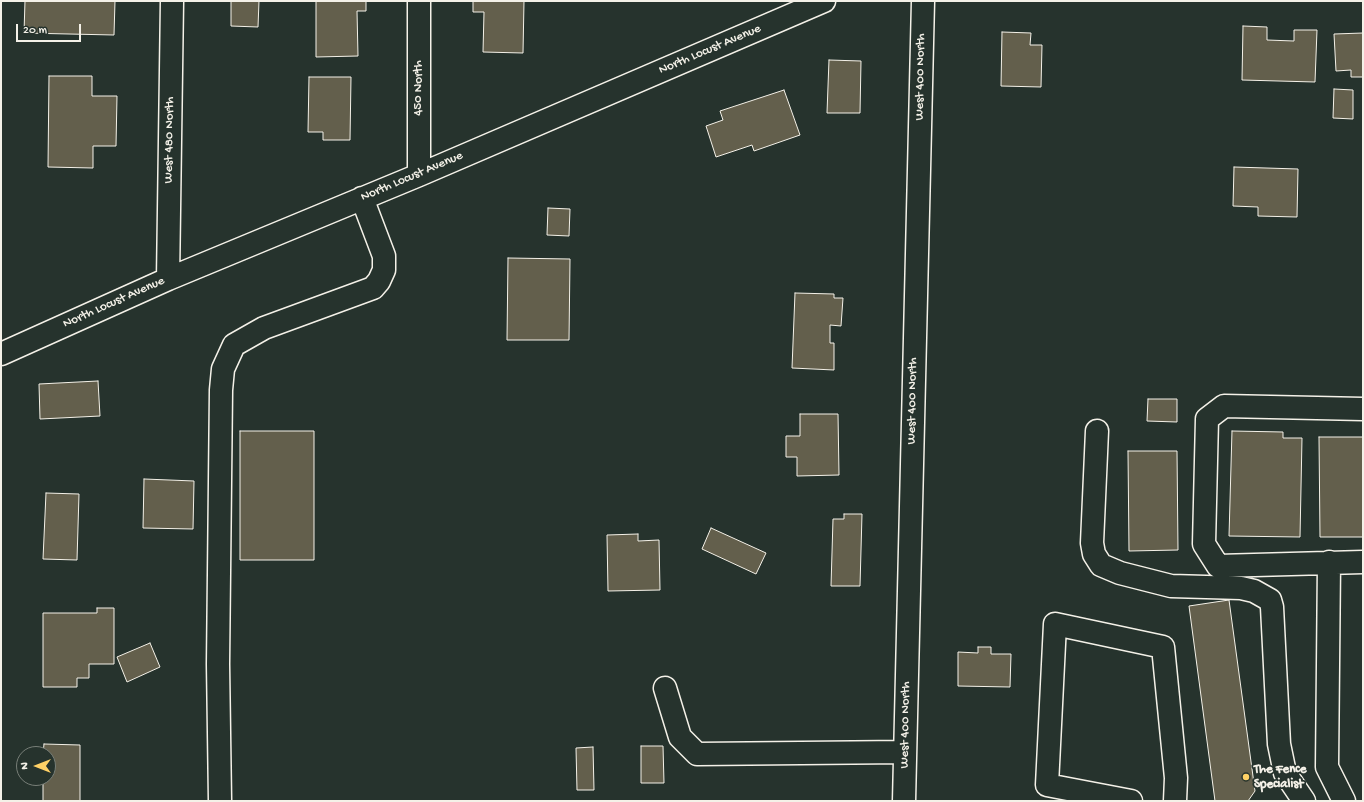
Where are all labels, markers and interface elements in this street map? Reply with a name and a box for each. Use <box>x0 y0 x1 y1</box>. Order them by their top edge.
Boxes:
scale bar <box>18 16 83 42</box>
street label: North Locust Avenue <box>657 21 763 79</box>
text: 20 m <box>23 24 47 38</box>
street label: West 400 North <box>912 33 930 121</box>
street label: 450 North <box>411 60 427 116</box>
street label: West 480 North <box>161 96 179 184</box>
street label: North Locust Avenue <box>359 148 465 206</box>
street label: North Locust Avenue <box>61 274 167 332</box>
street label: West 400 North <box>904 357 922 445</box>
street label: West 400 North <box>897 681 915 769</box>
north arrow <box>16 746 56 786</box>
text: N <box>19 762 31 770</box>
place label: The Fence Specialist <box>1254 762 1306 793</box>
marker: The Fence Specialist <box>1241 772 1251 782</box>

